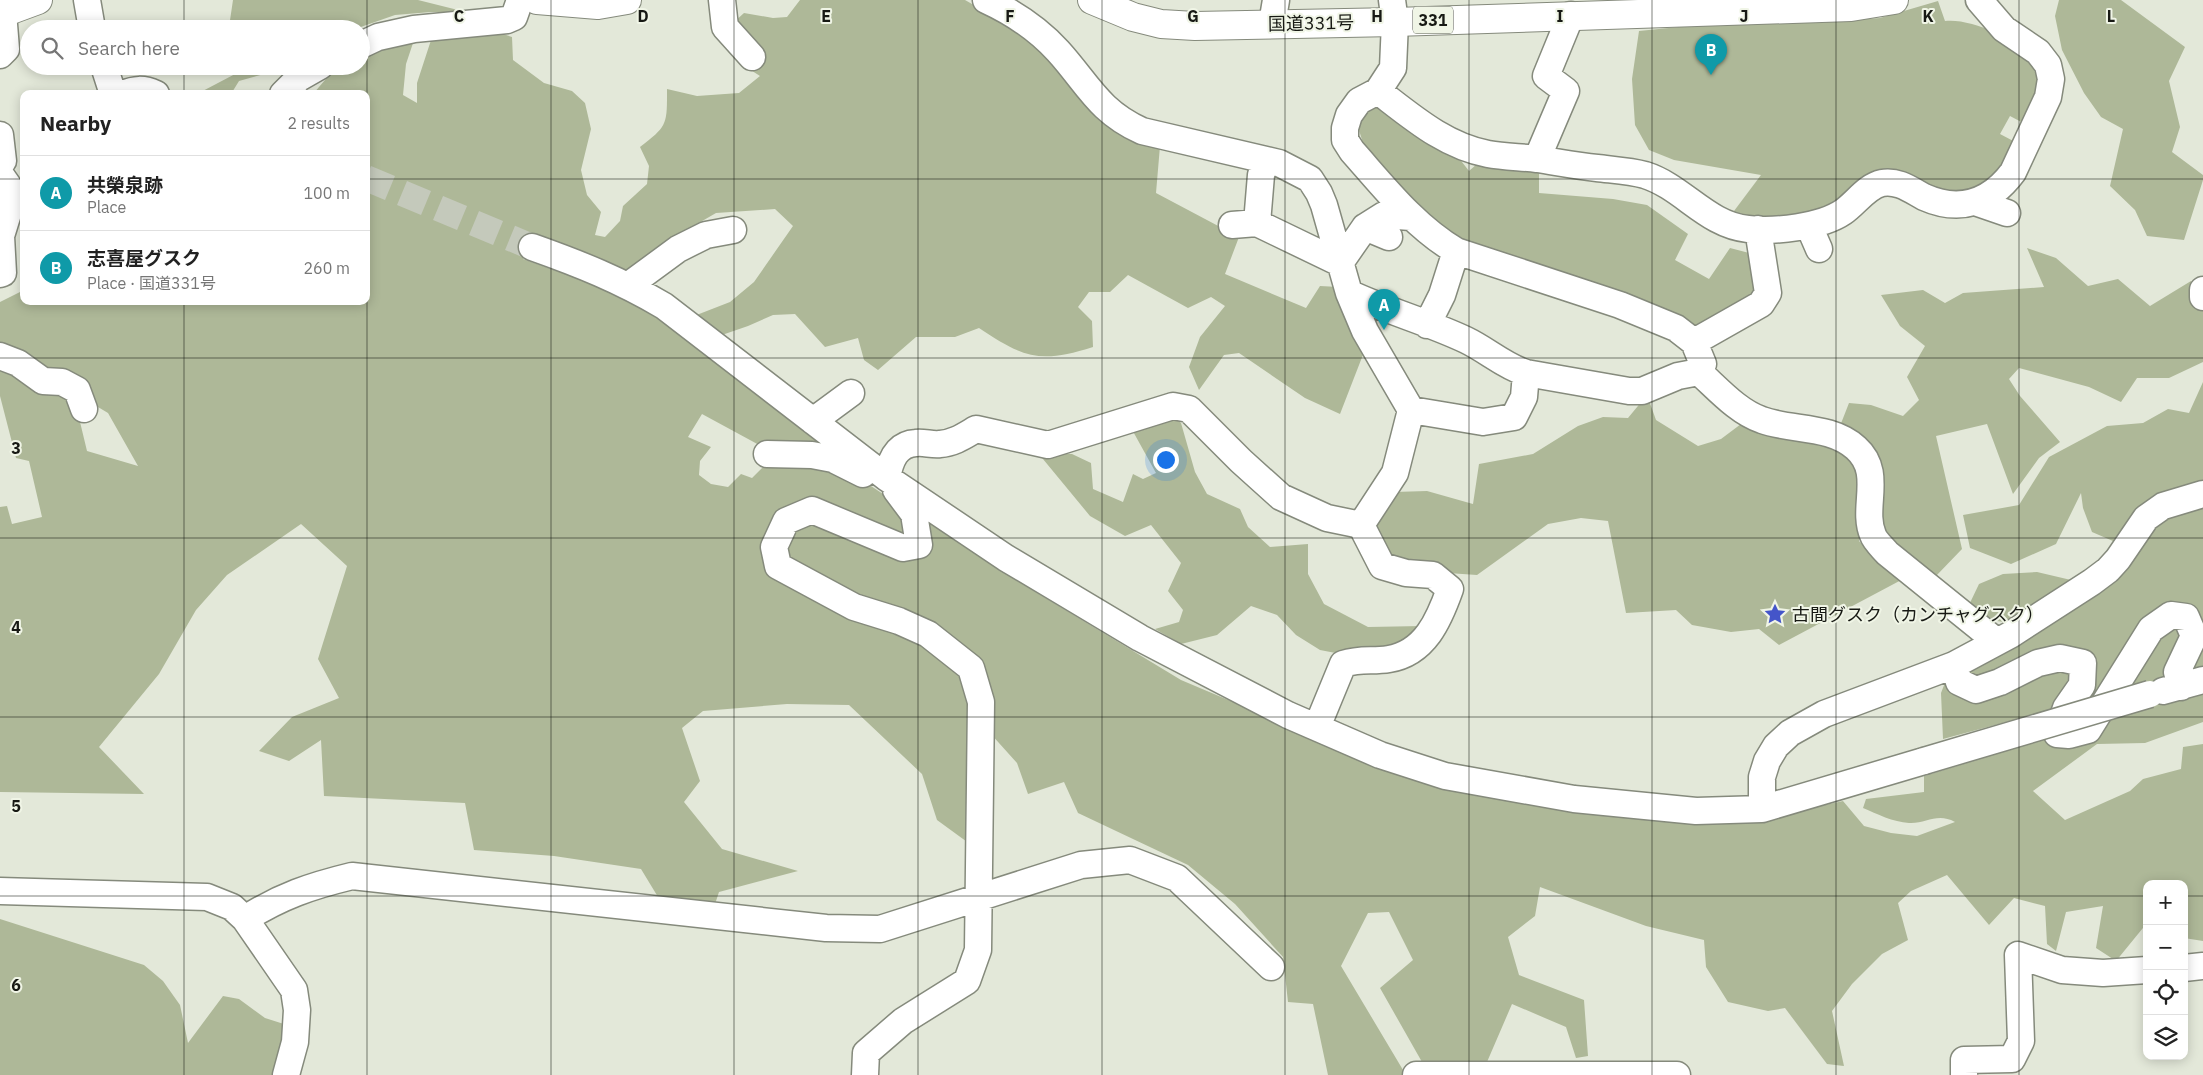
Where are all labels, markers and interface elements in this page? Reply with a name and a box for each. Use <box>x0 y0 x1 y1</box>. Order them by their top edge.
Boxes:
text: C <box>454 6 464 26</box>
text: D <box>637 6 649 26</box>
text: E <box>821 6 831 26</box>
text: F <box>1005 6 1015 26</box>
text: G <box>1187 6 1199 26</box>
text: H <box>1371 6 1383 26</box>
road number: 331 <box>1413 6 1453 34</box>
text: I <box>1557 6 1564 26</box>
text: J <box>1740 6 1748 26</box>
text: K <box>1922 6 1934 26</box>
text: L <box>2107 6 2115 26</box>
street label: 国道331号 <box>1268 11 1354 35</box>
search box <box>20 20 370 75</box>
icon: search <box>38 34 66 62</box>
pin: B <box>1695 34 1727 75</box>
text: Search here <box>78 36 180 60</box>
text: Nearby <box>40 109 111 137</box>
text: 2 results <box>287 113 350 133</box>
text: 共榮泉跡 <box>87 173 163 197</box>
text: A <box>51 183 61 203</box>
text: 100 m <box>303 183 350 203</box>
text: Place <box>87 197 126 217</box>
text: 志喜屋グスク <box>87 246 201 270</box>
text: B <box>51 258 61 278</box>
text: 260 m <box>303 258 350 278</box>
text: Place · 国道331号 <box>87 273 216 293</box>
pin: A <box>1368 289 1400 330</box>
text: 3 <box>11 438 21 458</box>
your location <box>1153 447 1179 473</box>
place icon: 古間グスク（カンチャグスク） <box>1762 601 1788 627</box>
place label: 古間グスク（カンチャグスク） <box>1792 603 2044 626</box>
text: 4 <box>11 617 21 637</box>
text: 5 <box>11 796 21 816</box>
map controls <box>2143 880 2188 1060</box>
button: + <box>2143 880 2188 925</box>
button: − <box>2143 925 2188 970</box>
button: locate <box>2143 970 2188 1015</box>
text: 6 <box>11 975 21 995</box>
button: layers <box>2143 1015 2188 1060</box>

